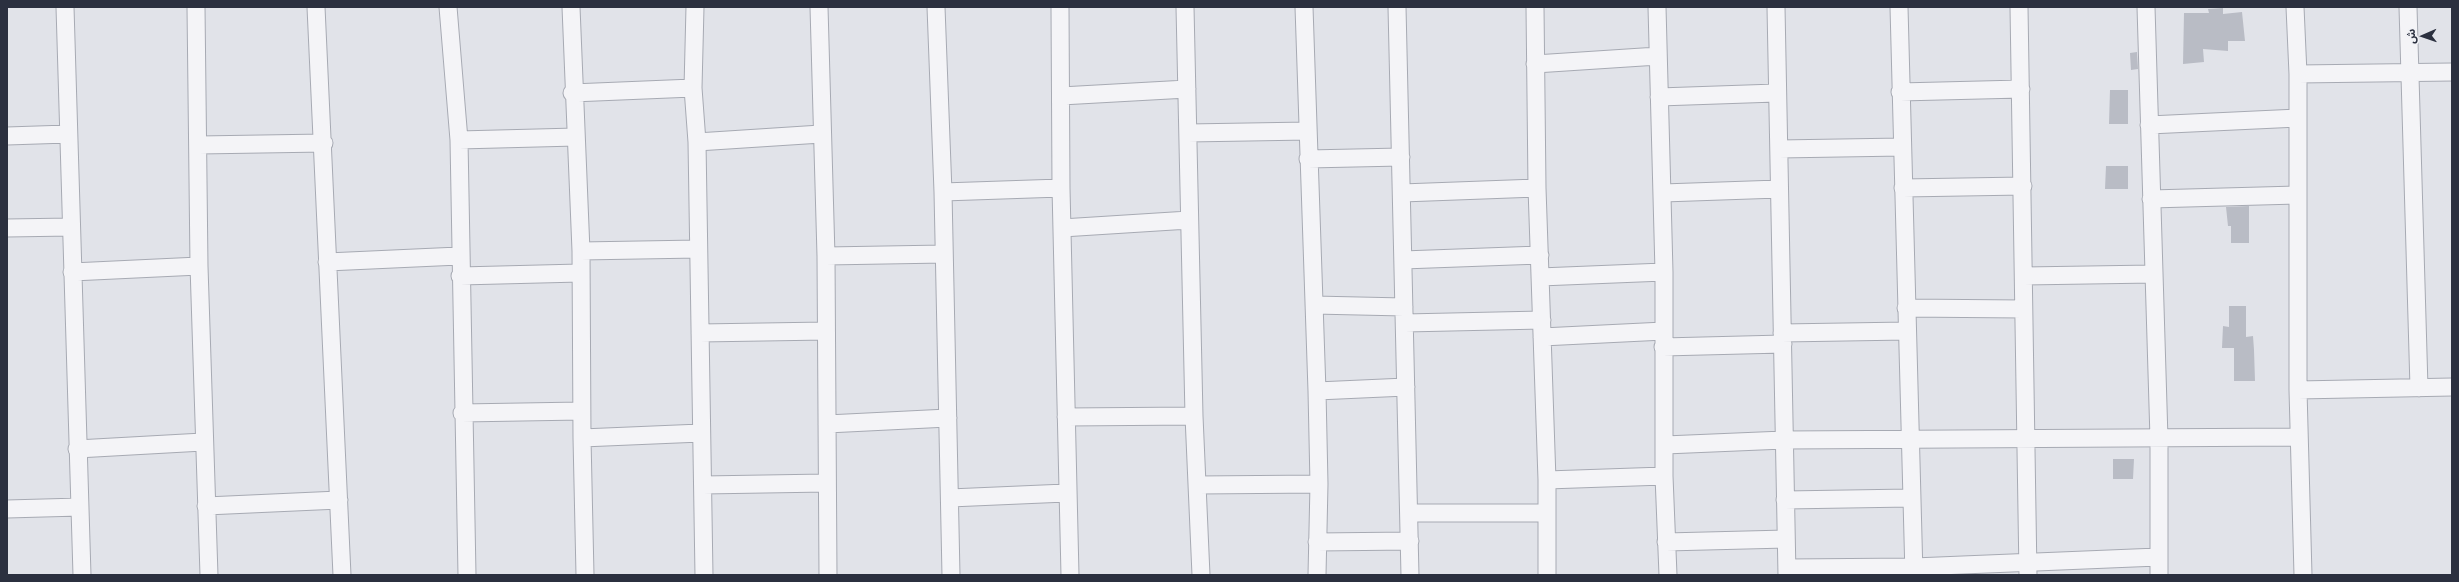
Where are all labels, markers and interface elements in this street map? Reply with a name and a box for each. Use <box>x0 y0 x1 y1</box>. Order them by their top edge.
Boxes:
north arrow <box>2403 16 2443 56</box>
text: ش <box>2404 29 2418 44</box>

